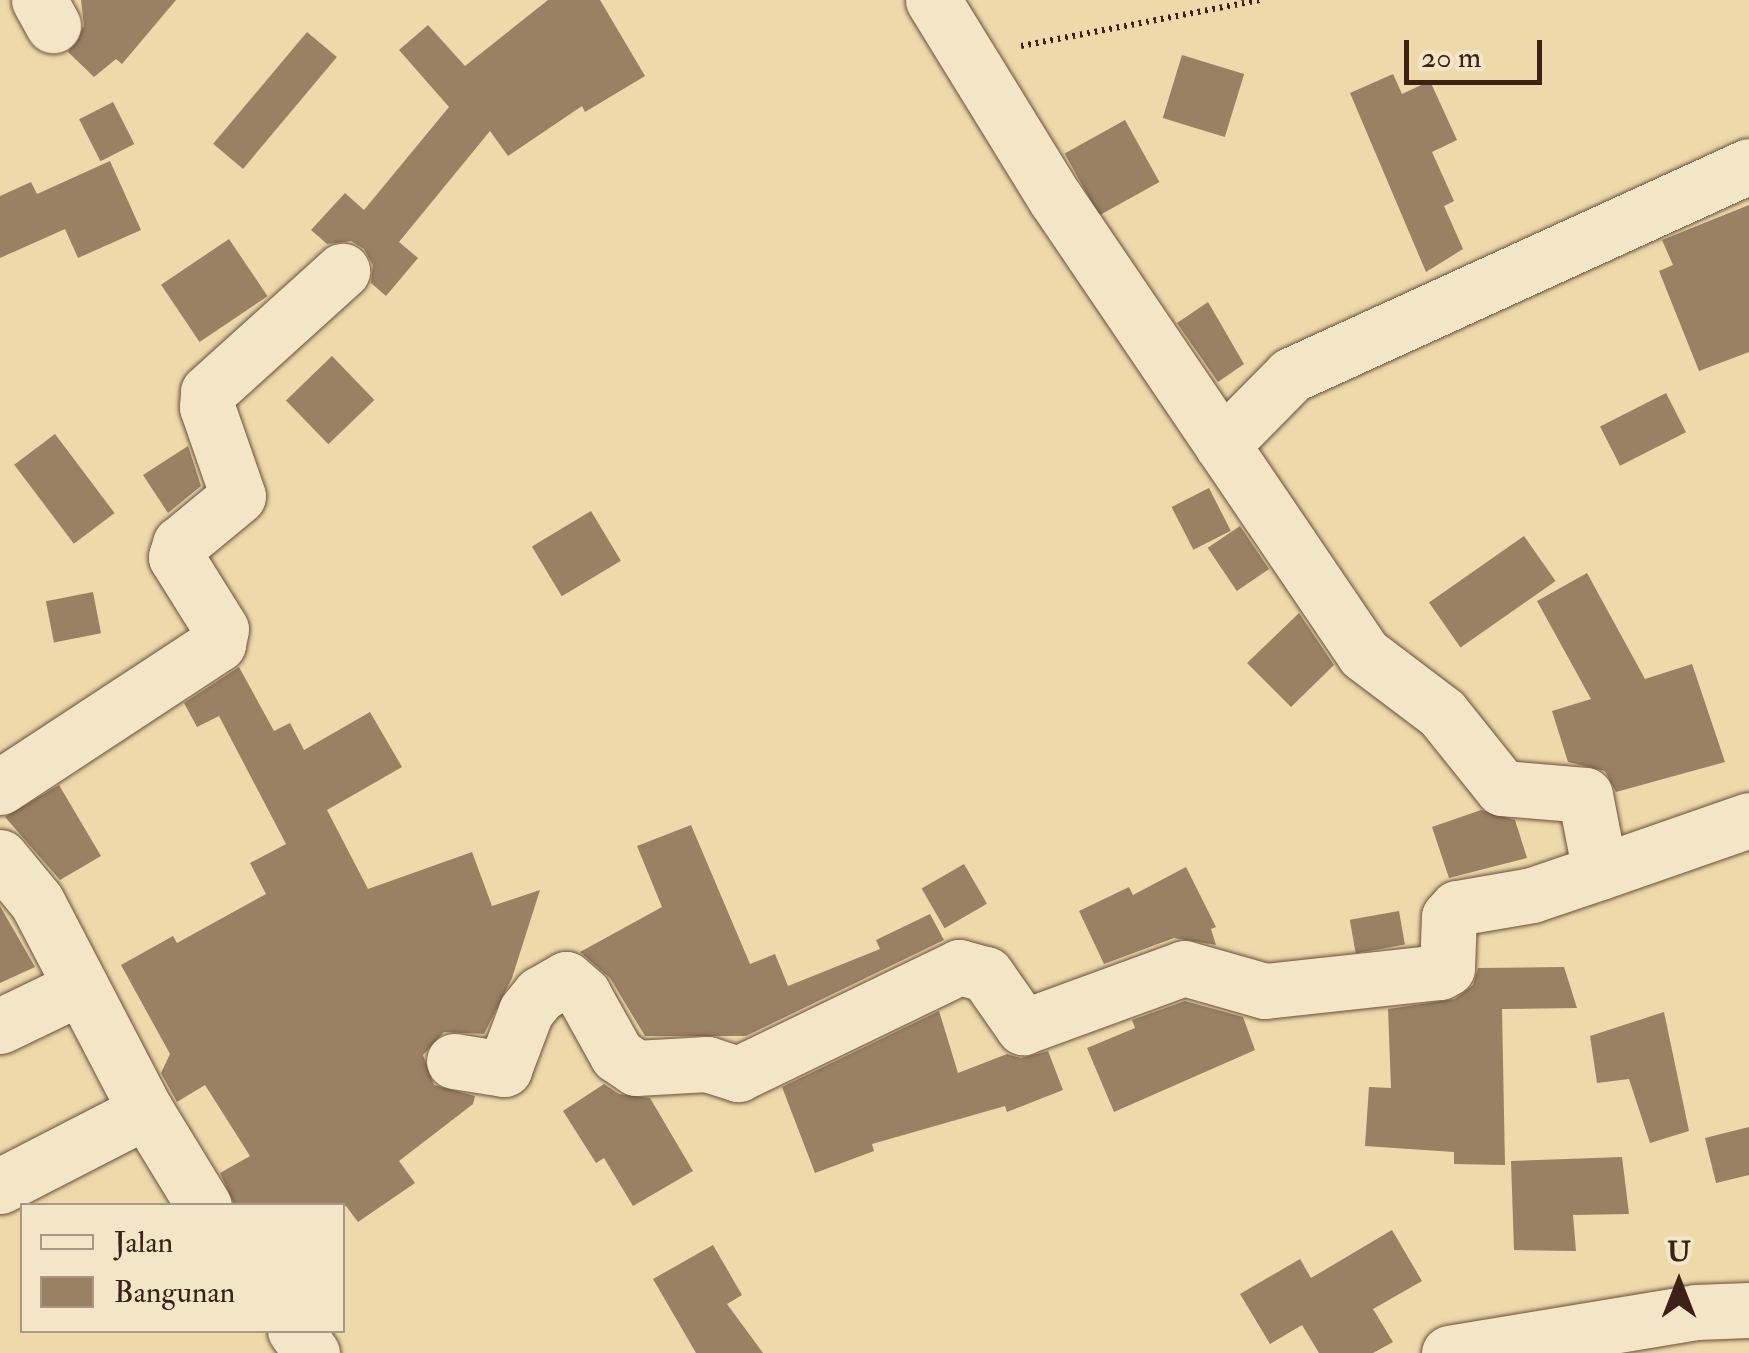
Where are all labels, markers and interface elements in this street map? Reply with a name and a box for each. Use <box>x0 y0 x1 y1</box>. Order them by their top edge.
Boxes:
scale bar <box>1409 20 1546 82</box>
text: 20 m <box>1421 39 1481 76</box>
legend <box>20 1203 345 1333</box>
text: Jalan <box>114 1224 173 1261</box>
north arrow <box>1629 1233 1729 1333</box>
text: U <box>1667 1235 1691 1270</box>
text: Bangunan <box>114 1274 235 1311</box>

